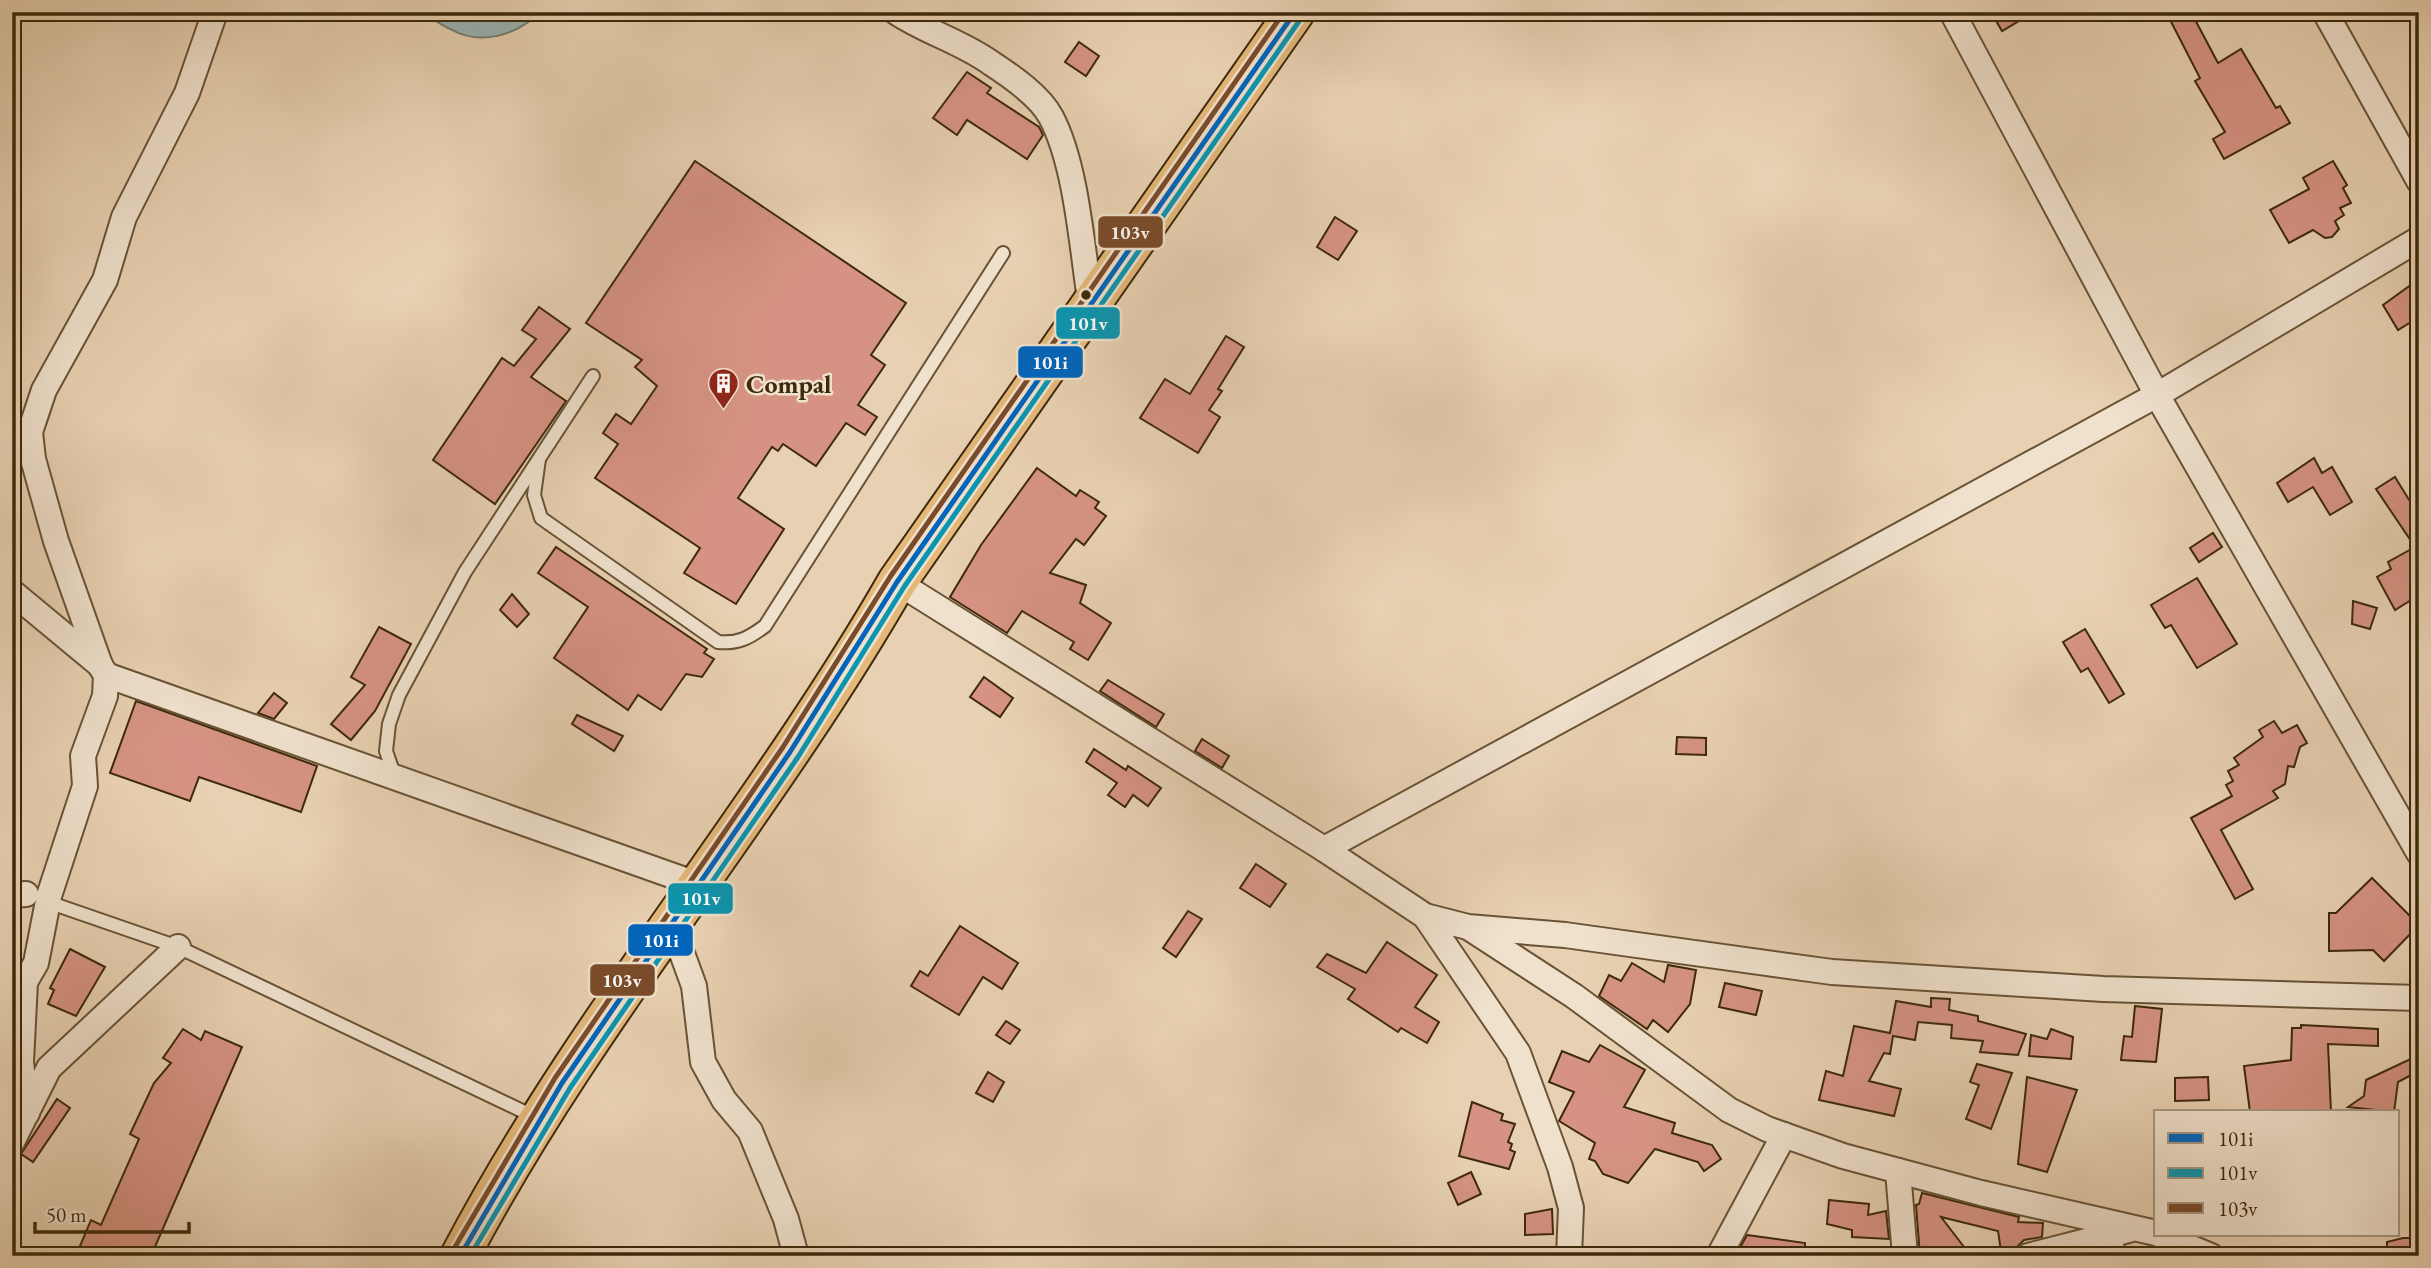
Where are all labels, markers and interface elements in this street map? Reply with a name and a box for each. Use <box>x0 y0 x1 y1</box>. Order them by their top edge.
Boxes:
line badge: 103v <box>1097 215 1164 249</box>
text: 103v <box>1110 220 1150 245</box>
unlabelled marker <box>1079 288 1093 302</box>
line badge: 101v <box>1055 306 1121 340</box>
text: 101v <box>1068 311 1108 336</box>
line badge: 101i <box>1017 345 1084 379</box>
text: 101i <box>1032 350 1068 375</box>
building icon: Compal <box>706 367 740 411</box>
place label: Compal <box>746 367 832 401</box>
line badge: 101v <box>667 882 734 915</box>
text: 101v <box>681 886 721 911</box>
line badge: 101i <box>627 923 694 957</box>
text: 101i <box>643 928 679 953</box>
line badge: 103v <box>589 963 656 997</box>
text: 103v <box>602 968 642 993</box>
legend <box>2154 1110 2400 1236</box>
text: 101i <box>2218 1125 2253 1152</box>
text: 101v <box>2218 1159 2258 1186</box>
scale bar <box>35 1191 189 1235</box>
text: 103v <box>2218 1195 2258 1222</box>
text: 50 m <box>46 1201 87 1228</box>

